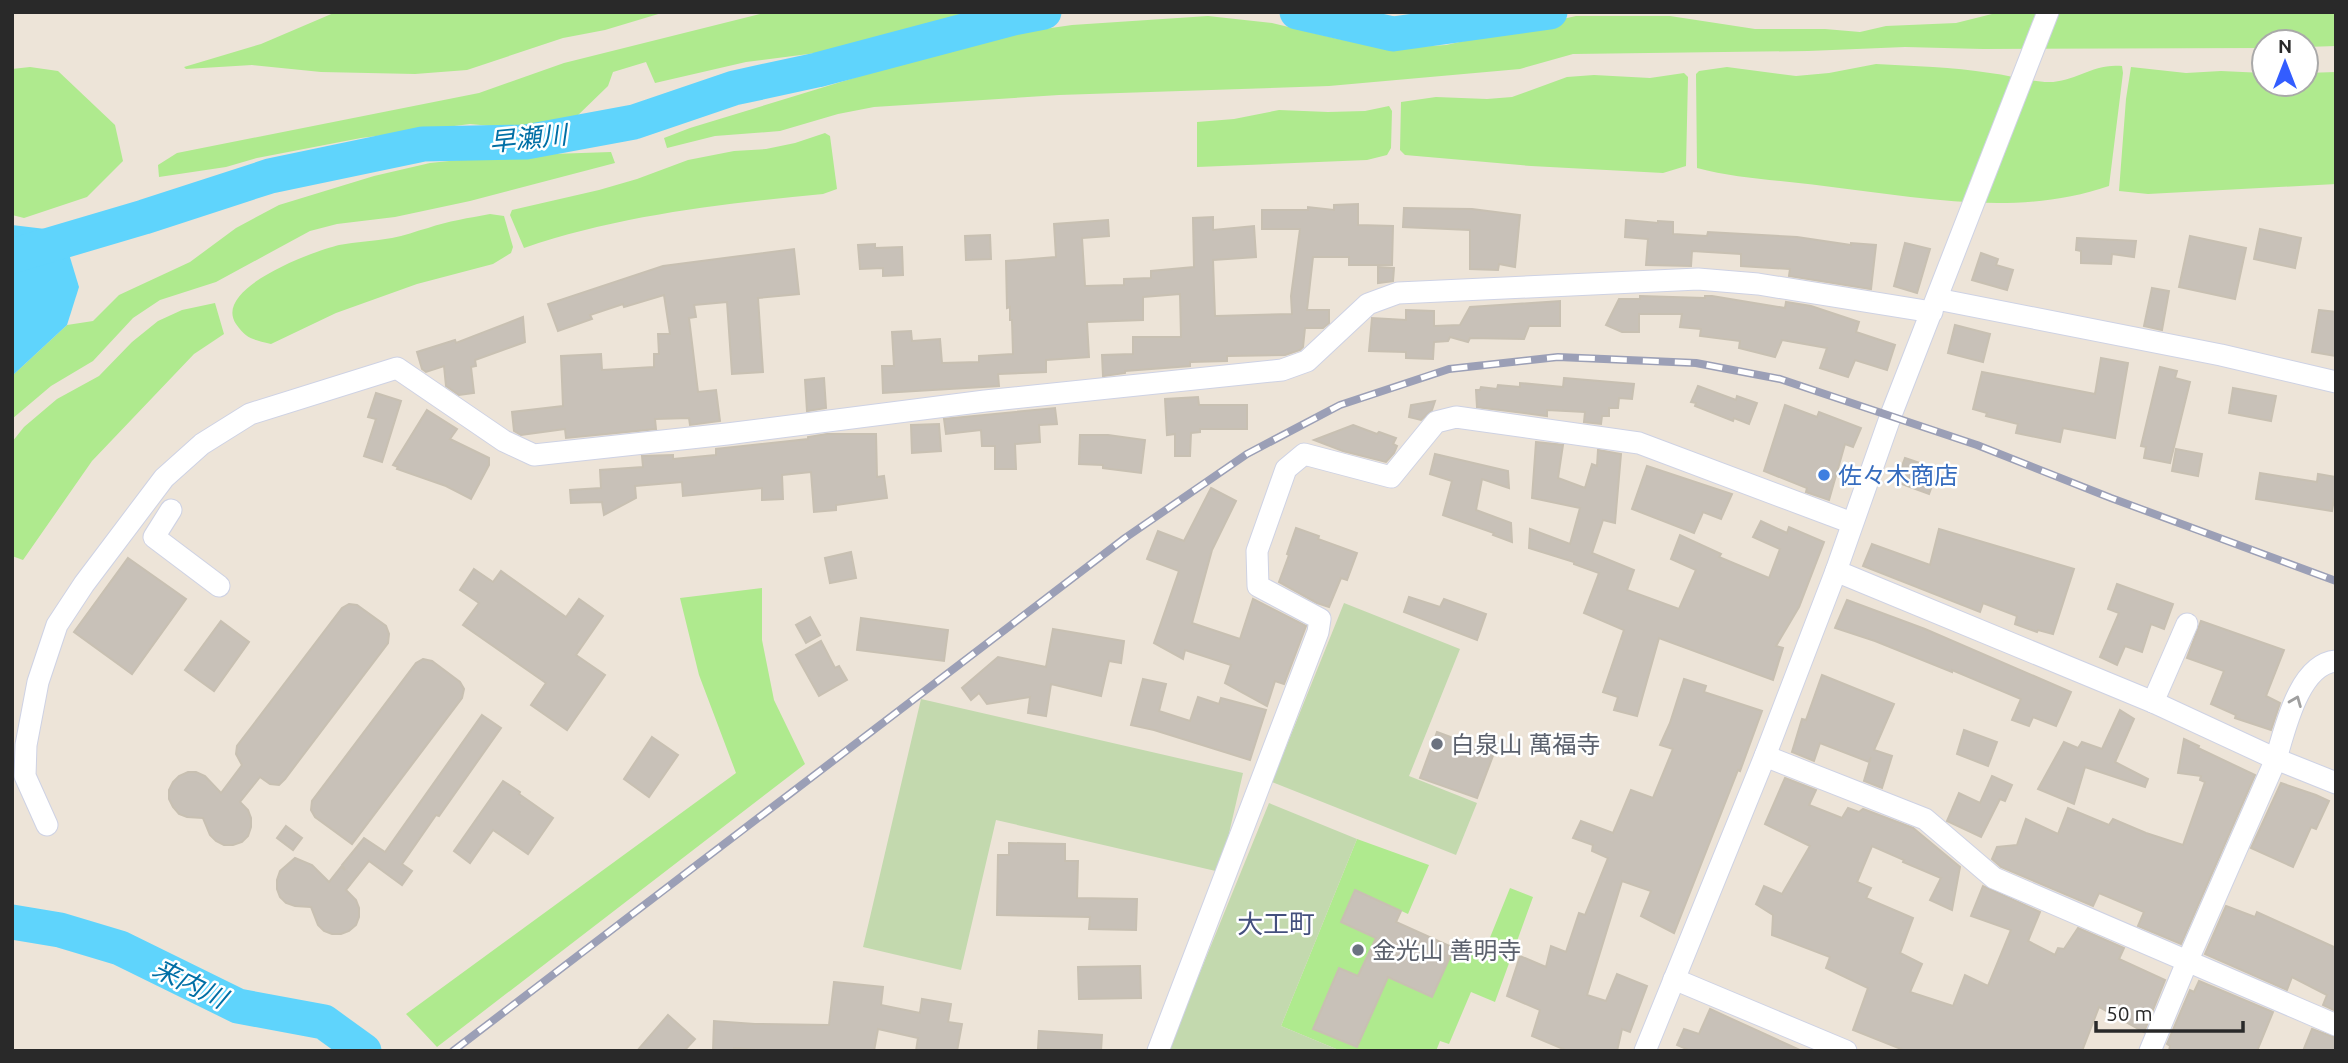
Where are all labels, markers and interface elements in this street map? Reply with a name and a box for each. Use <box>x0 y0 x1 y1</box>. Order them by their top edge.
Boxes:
north arrow <box>2250 28 2320 98</box>
text: N <box>2278 35 2292 57</box>
water label: 早瀬川 <box>488 119 571 156</box>
place label: 佐々木商店 <box>1838 462 1958 489</box>
marker: 佐々木商店 <box>1816 467 1832 483</box>
one-way arrow <box>2288 696 2302 708</box>
place label: 白泉山 萬福寺 <box>1451 731 1601 758</box>
marker: 白泉山 萬福寺 <box>1429 736 1445 752</box>
district label: 大工町 <box>1237 909 1315 938</box>
place label: 金光山 善明寺 <box>1372 937 1522 964</box>
marker: 金光山 善明寺 <box>1350 942 1366 958</box>
water label: 来内川 <box>149 953 234 1014</box>
scale bar <box>2096 990 2243 1034</box>
text: 50 m <box>2106 1001 2153 1025</box>

